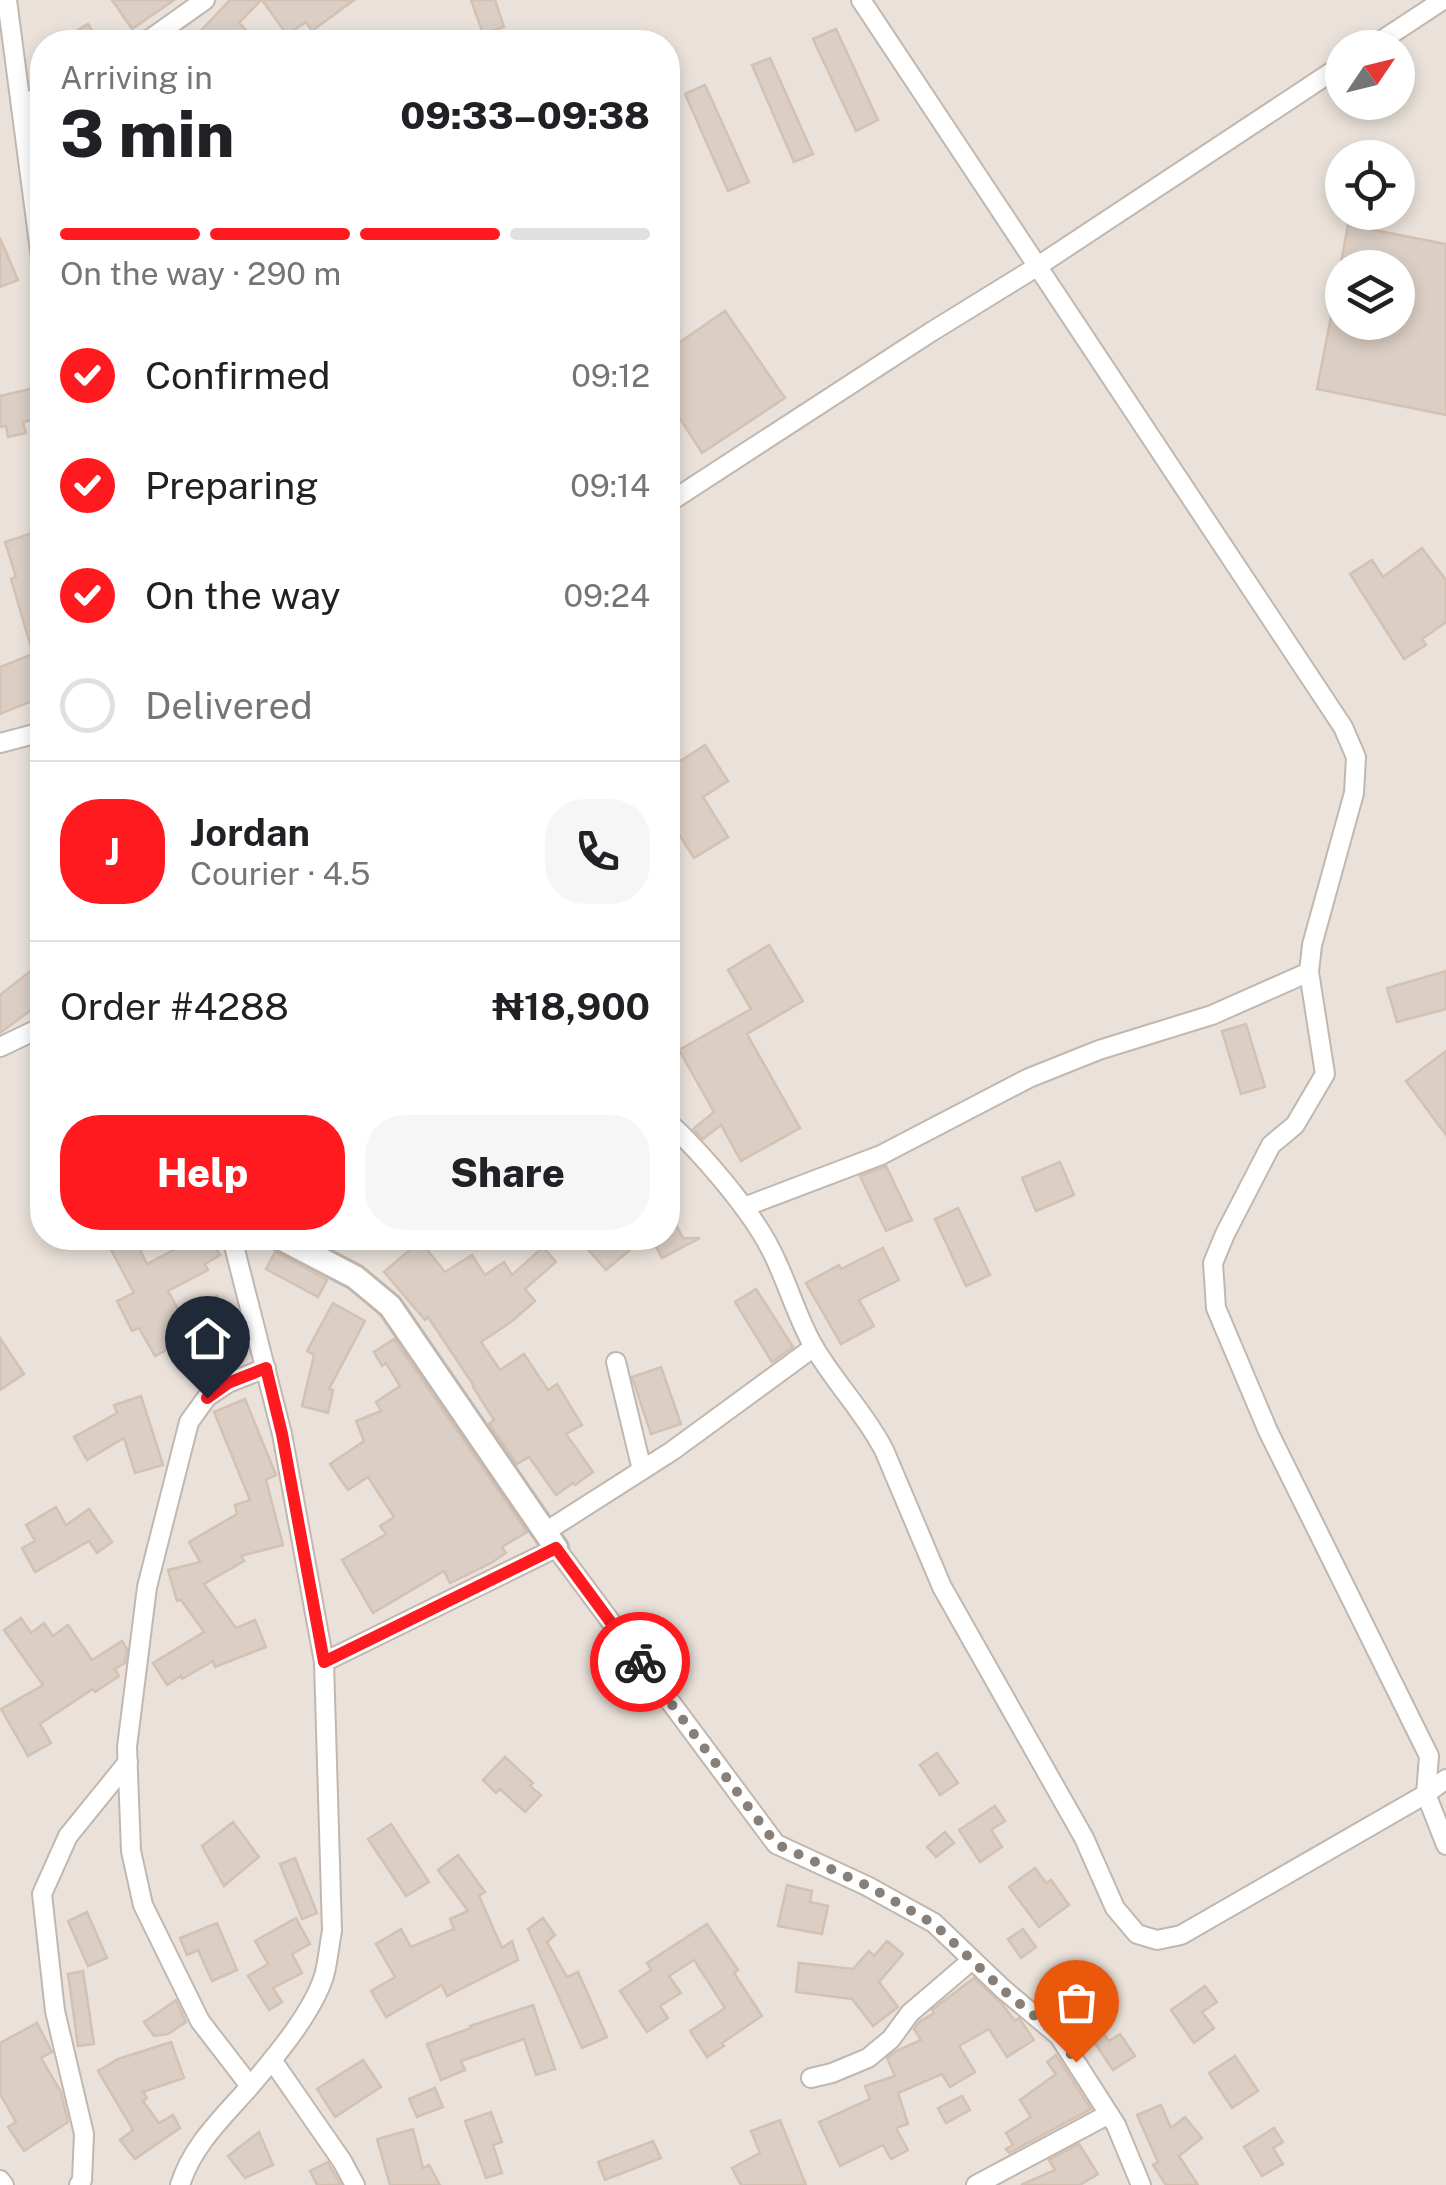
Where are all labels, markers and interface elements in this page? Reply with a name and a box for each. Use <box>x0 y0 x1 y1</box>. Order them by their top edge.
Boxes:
north arrow <box>1325 30 1415 120</box>
map controls <box>1325 30 1415 340</box>
text: Arriving in <box>60 59 213 96</box>
text: 09:33–09:38 <box>400 93 650 138</box>
text: 3 min <box>60 95 235 172</box>
button: locate <box>1325 140 1415 230</box>
button: layers <box>1325 250 1415 340</box>
text: On the way · 290 m <box>60 255 341 292</box>
icon: check <box>60 348 115 403</box>
text: Confirmed <box>145 353 330 398</box>
text: 09:12 <box>571 357 650 394</box>
icon: check <box>60 458 115 513</box>
text: Preparing <box>145 463 319 508</box>
text: 09:14 <box>570 467 650 504</box>
icon: check <box>60 568 115 623</box>
text: On the way <box>145 573 341 618</box>
text: 09:24 <box>564 577 650 614</box>
text: Delivered <box>145 683 313 728</box>
button: phone <box>545 799 650 904</box>
text: Jordan <box>190 810 310 855</box>
text: J <box>105 829 120 874</box>
text: Courier · 4.5 <box>190 855 370 892</box>
text: Order #4288 <box>60 984 289 1029</box>
text: ₦18,900 <box>492 984 650 1029</box>
button: Help <box>60 1115 345 1230</box>
button: Share <box>365 1115 650 1230</box>
pin <box>165 1296 250 1399</box>
icon: home <box>180 1311 235 1366</box>
courier <box>590 1612 690 1712</box>
icon: bike <box>613 1635 668 1690</box>
pin <box>1034 1960 1119 2063</box>
icon: bag <box>1049 1975 1104 2030</box>

